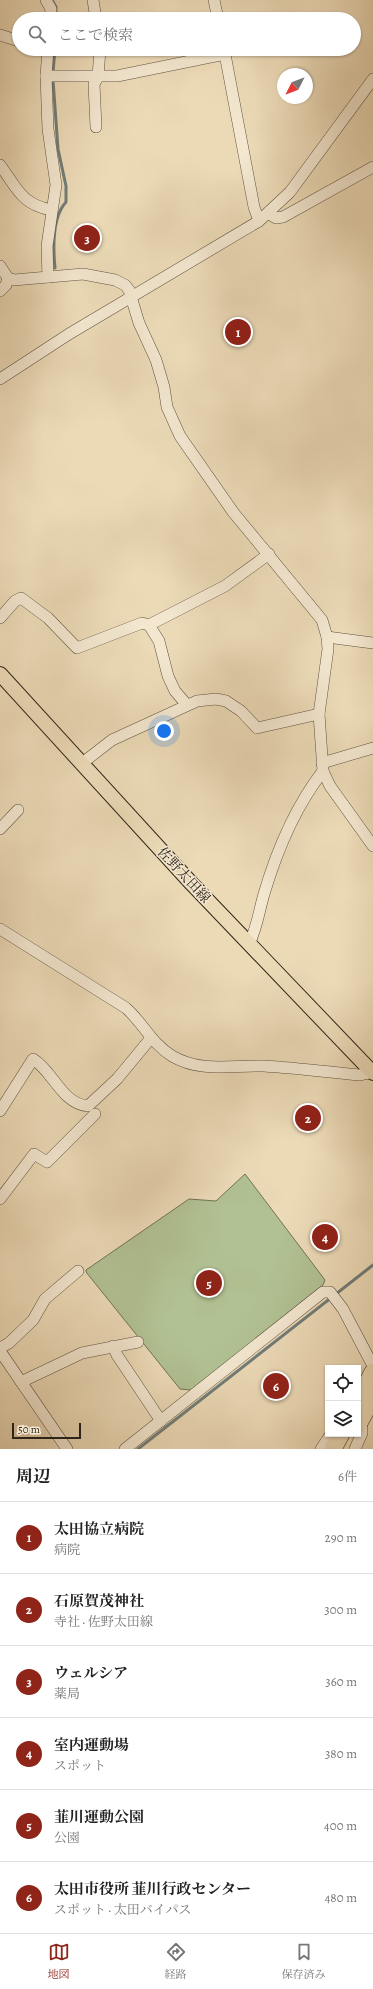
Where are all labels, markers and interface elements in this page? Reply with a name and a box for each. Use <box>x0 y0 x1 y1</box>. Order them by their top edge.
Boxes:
search box <box>12 12 361 56</box>
icon: search <box>26 23 48 45</box>
text: ここで検索 <box>58 25 133 45</box>
north arrow <box>277 68 313 104</box>
pin: 3 <box>74 223 100 253</box>
pin: 1 <box>225 317 251 347</box>
your location <box>154 721 174 741</box>
street label: 佐野太田線 <box>153 843 215 907</box>
pin: 2 <box>295 1103 321 1133</box>
pin: 4 <box>312 1222 338 1252</box>
pin: 5 <box>196 1268 222 1298</box>
map controls <box>325 1365 361 1437</box>
button: locate <box>325 1365 361 1401</box>
pin: 6 <box>263 1371 289 1401</box>
button: layers <box>325 1401 361 1437</box>
scale bar <box>12 1421 81 1440</box>
text: 50 m <box>18 1422 40 1437</box>
text: 周辺 <box>16 1465 50 1488</box>
text: 6件 <box>338 1468 357 1485</box>
text: 太田協立病院 <box>54 1519 144 1539</box>
text: 1 <box>27 1529 31 1546</box>
text: 290 m <box>325 1529 357 1546</box>
text: 病院 <box>54 1541 80 1558</box>
text: 石原賀茂神社 <box>54 1591 144 1611</box>
text: 2 <box>26 1601 32 1618</box>
text: 300 m <box>324 1601 357 1618</box>
text: 寺社 · 佐野太田線 <box>54 1613 153 1630</box>
text: ウェルシア <box>54 1663 128 1683</box>
text: 3 <box>26 1673 32 1690</box>
text: 360 m <box>325 1673 357 1690</box>
text: 薬局 <box>54 1685 80 1702</box>
text: 室内運動場 <box>54 1735 129 1755</box>
text: 4 <box>26 1745 32 1762</box>
text: 380 m <box>325 1745 357 1762</box>
text: スポット <box>54 1757 106 1774</box>
text: 韮川運動公園 <box>54 1807 144 1827</box>
text: 5 <box>26 1817 32 1834</box>
text: 400 m <box>324 1817 357 1834</box>
text: 公園 <box>54 1829 80 1846</box>
text: 太田市役所 韮川行政センター <box>54 1879 251 1899</box>
text: 6 <box>26 1889 32 1906</box>
text: 480 m <box>324 1889 357 1906</box>
text: スポット · 太田バイパス <box>54 1901 191 1918</box>
tab: 地図 <box>48 1941 70 1982</box>
tab: 経路 <box>165 1941 187 1982</box>
tab: 保存済み <box>282 1941 326 1982</box>

